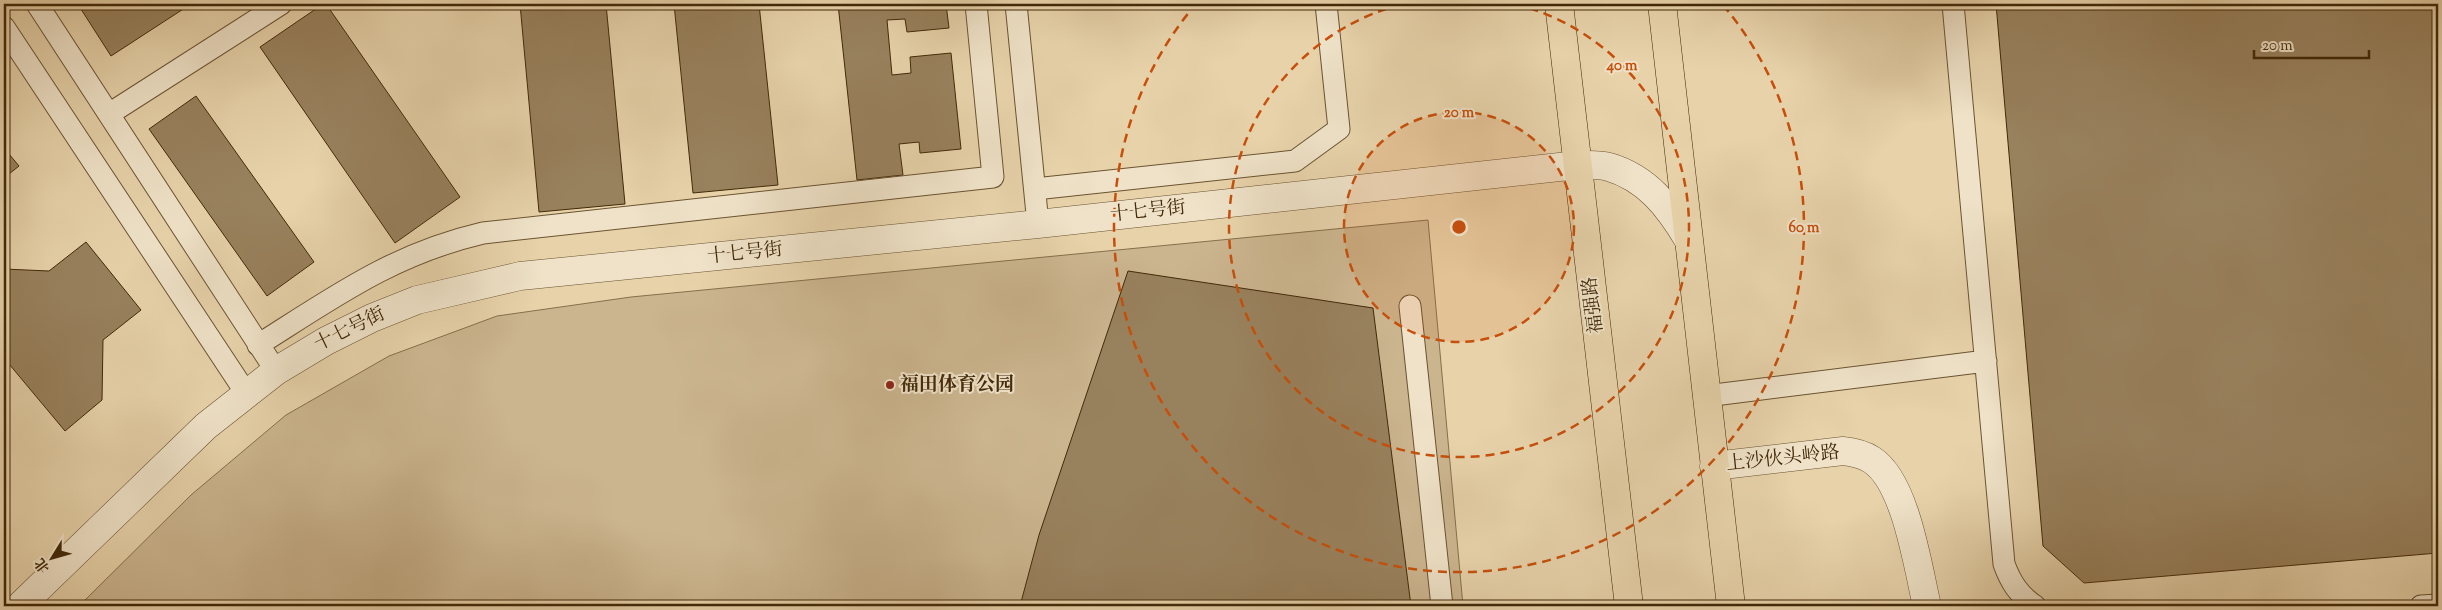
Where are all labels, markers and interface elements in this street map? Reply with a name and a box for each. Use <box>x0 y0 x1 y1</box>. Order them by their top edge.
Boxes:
scale bar <box>2254 28 2370 60</box>
text: 20 m <box>2262 36 2293 57</box>
text: 40 m <box>1606 56 1638 77</box>
text: 20 m <box>1444 103 1475 124</box>
street label: 十七号街 <box>1109 195 1187 229</box>
centre of rings <box>1450 218 1468 236</box>
text: 60 m <box>1789 218 1820 239</box>
street label: 十七号街 <box>706 237 784 271</box>
street label: 福强路 <box>1577 275 1611 335</box>
street label: 十七号街 <box>310 301 390 359</box>
place label: 福田体育公园 <box>900 372 1014 399</box>
marker: 福田体育公园 <box>884 379 896 391</box>
street label: 上沙伙头岭路 <box>1725 440 1841 478</box>
north arrow <box>28 532 78 582</box>
text: 北 <box>31 553 55 576</box>

